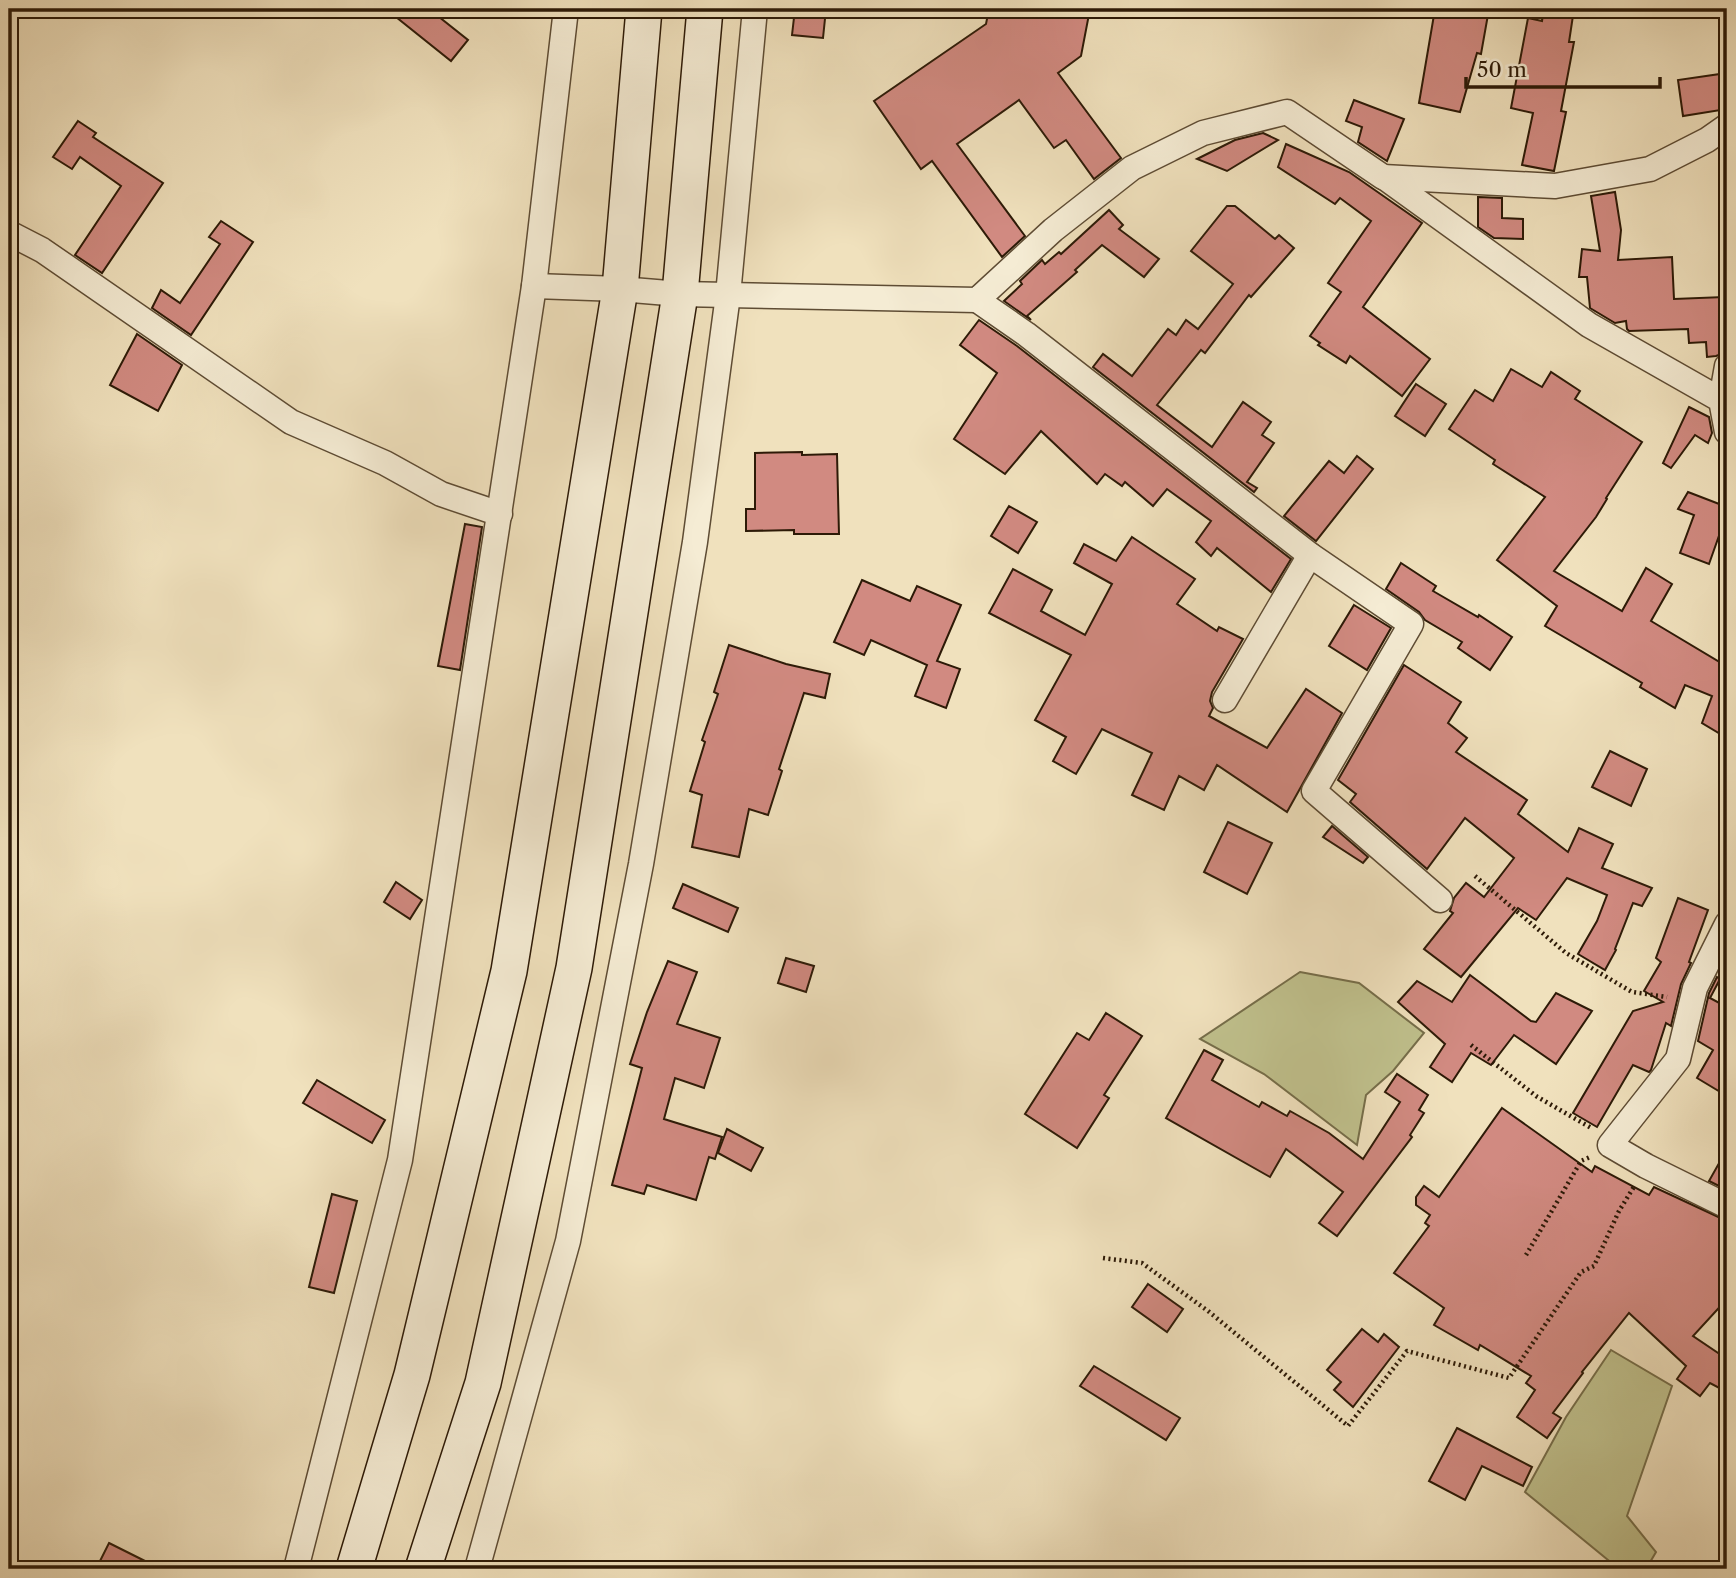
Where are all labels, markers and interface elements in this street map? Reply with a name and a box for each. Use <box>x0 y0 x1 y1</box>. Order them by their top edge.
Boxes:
scale bar <box>1466 46 1661 90</box>
text: 50 m <box>1477 57 1527 82</box>

